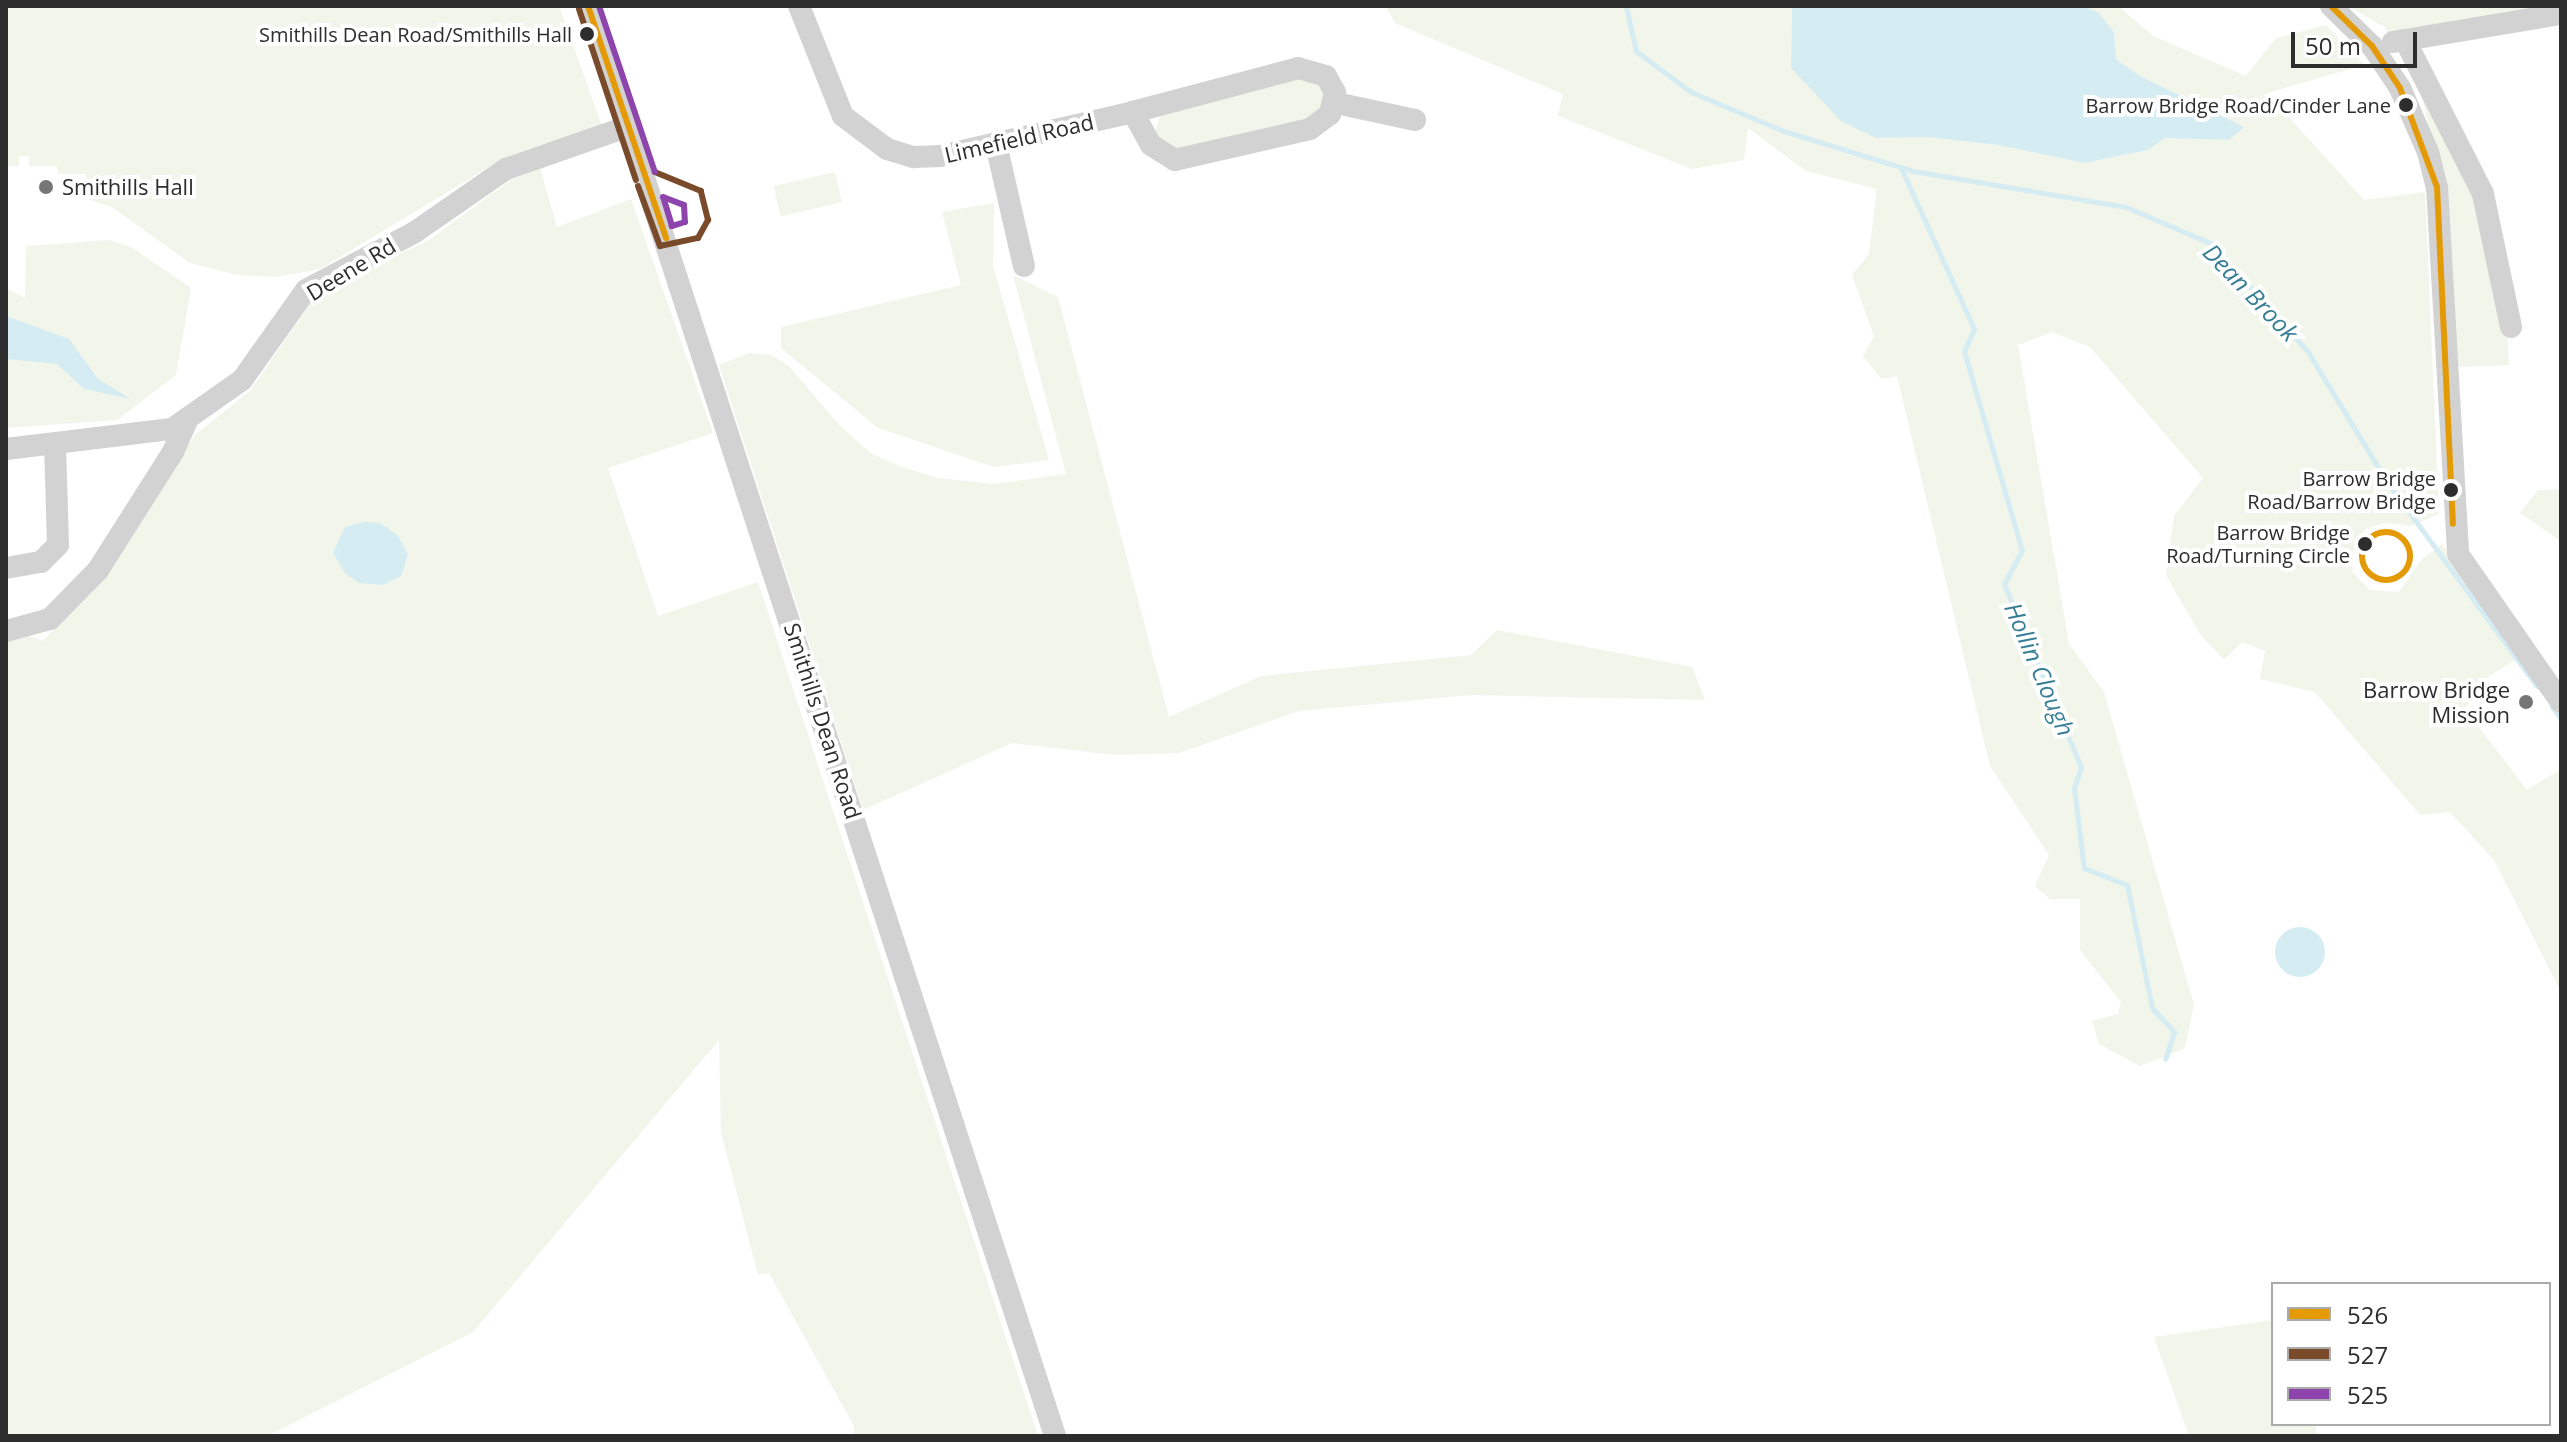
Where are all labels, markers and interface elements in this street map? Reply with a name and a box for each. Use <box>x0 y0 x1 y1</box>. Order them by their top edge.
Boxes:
scale bar <box>2295 16 2421 66</box>
place label: Smithills Dean Road/Smithills Hall <box>259 22 572 46</box>
marker: Smithills Dean Road/Smithills Hall <box>579 26 595 42</box>
text: 50 m <box>2305 29 2361 62</box>
place label: Barrow Bridge Road/Cinder Lane <box>2085 93 2391 117</box>
marker: Barrow Bridge Road/Cinder Lane <box>2398 97 2414 113</box>
street label: Limefield Road <box>942 108 1096 168</box>
place label: Smithills Hall <box>62 174 194 200</box>
marker: Smithills Hall <box>37 178 55 196</box>
street label: Deene Rd <box>302 232 400 306</box>
water label: Dean Brook <box>2197 237 2305 347</box>
place label: Barrow Bridge Road/Barrow Bridge <box>2247 466 2436 513</box>
marker: Barrow Bridge Road/Barrow Bridge <box>2443 482 2459 498</box>
place label: Barrow Bridge Road/Turning Circle <box>2166 520 2350 567</box>
marker: Barrow Bridge Road/Turning Circle <box>2357 536 2373 552</box>
water label: Hollin Clough <box>1999 598 2081 740</box>
street label: Smithills Dean Road <box>779 620 867 822</box>
place label: Barrow Bridge Mission <box>2363 676 2510 728</box>
marker: Barrow Bridge Mission <box>2517 693 2535 711</box>
legend <box>2271 1282 2551 1426</box>
text: 526 <box>2347 1298 2388 1331</box>
text: 527 <box>2347 1338 2388 1371</box>
text: 525 <box>2347 1378 2388 1411</box>

